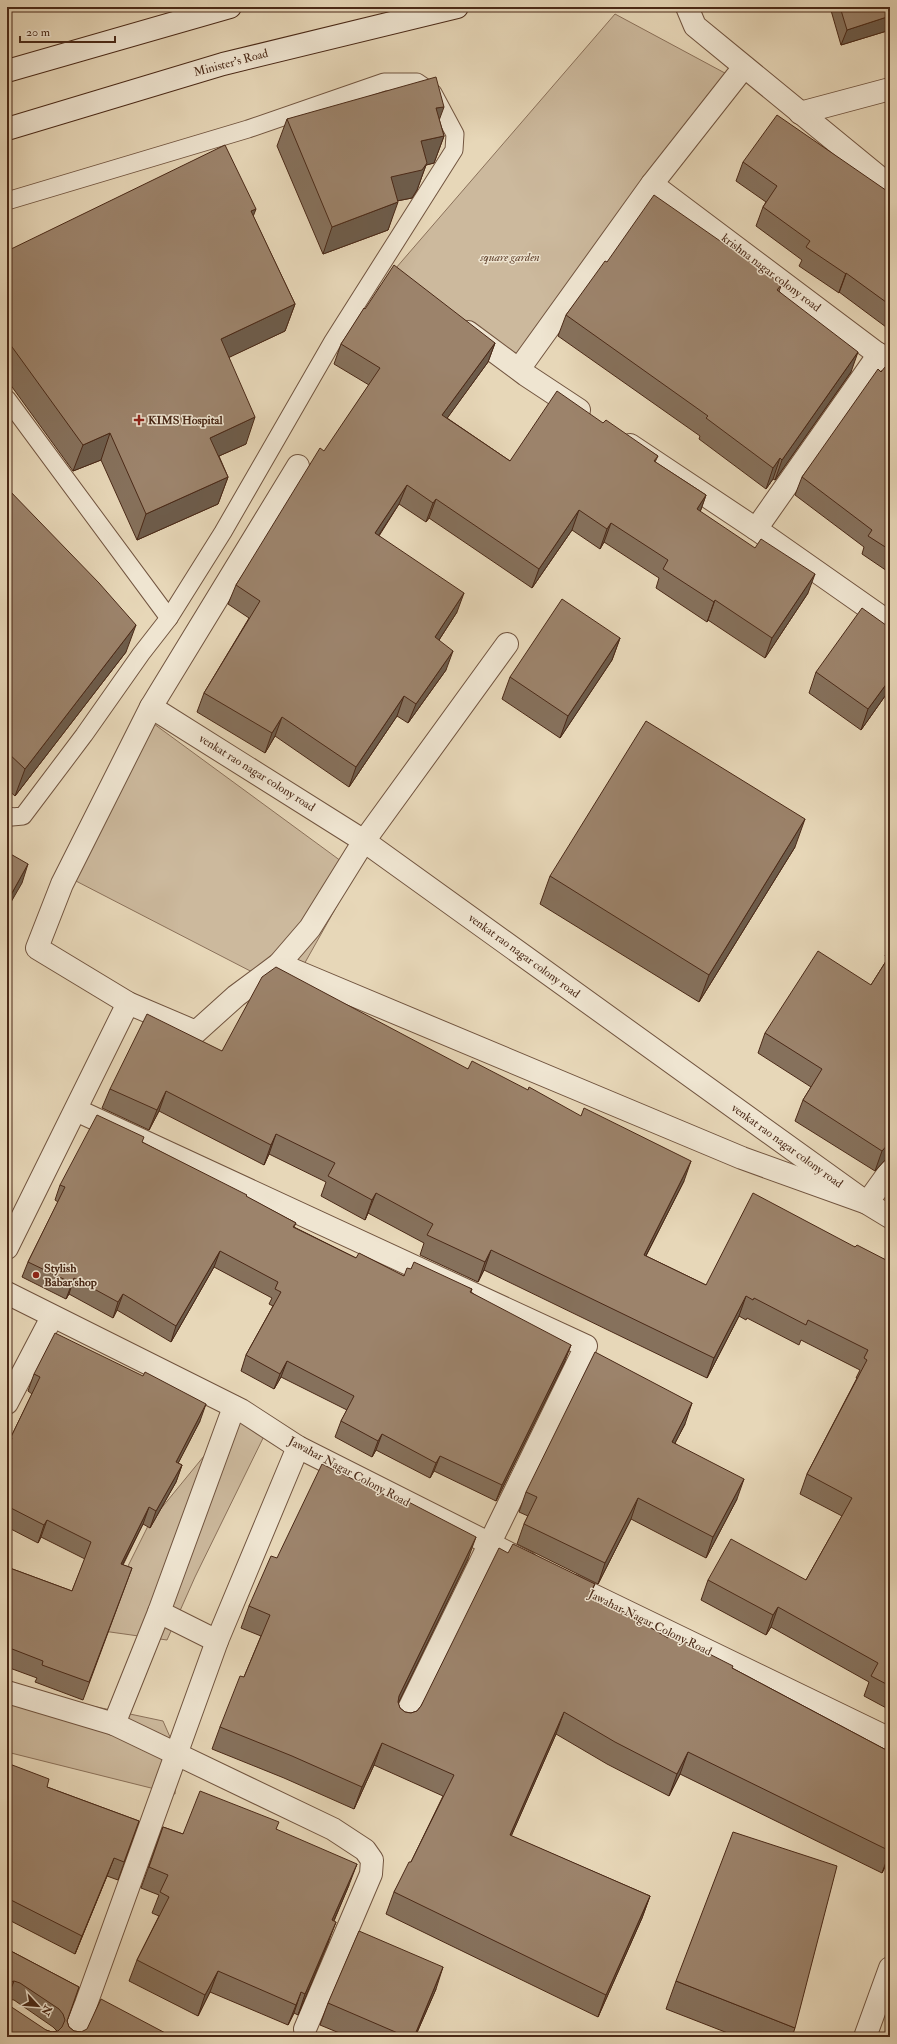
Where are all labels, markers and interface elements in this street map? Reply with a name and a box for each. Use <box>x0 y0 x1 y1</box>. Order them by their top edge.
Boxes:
scale bar <box>20 18 115 44</box>
text: 20 m <box>26 25 51 40</box>
street label: Minister's Road <box>192 46 270 80</box>
street label: krishna nagar colony road <box>718 231 824 315</box>
park label: square garden <box>479 250 540 265</box>
place label: KIMS Hospital <box>148 413 224 428</box>
marker: KIMS Hospital <box>133 414 145 426</box>
street label: venkat rao nagar colony road <box>195 731 318 815</box>
street label: venkat rao nagar colony road <box>465 910 583 1002</box>
street label: venkat rao nagar colony road <box>728 1100 846 1192</box>
place label: Stylish Babar shop <box>44 1261 97 1290</box>
marker: Stylish Babar shop <box>31 1270 41 1280</box>
street label: Jawahar Nagar Colony Road <box>285 1433 412 1510</box>
street label: Jawahar Nagar Colony Road <box>585 1586 714 1659</box>
north arrow <box>18 1986 58 2026</box>
text: N <box>38 2002 55 2018</box>

